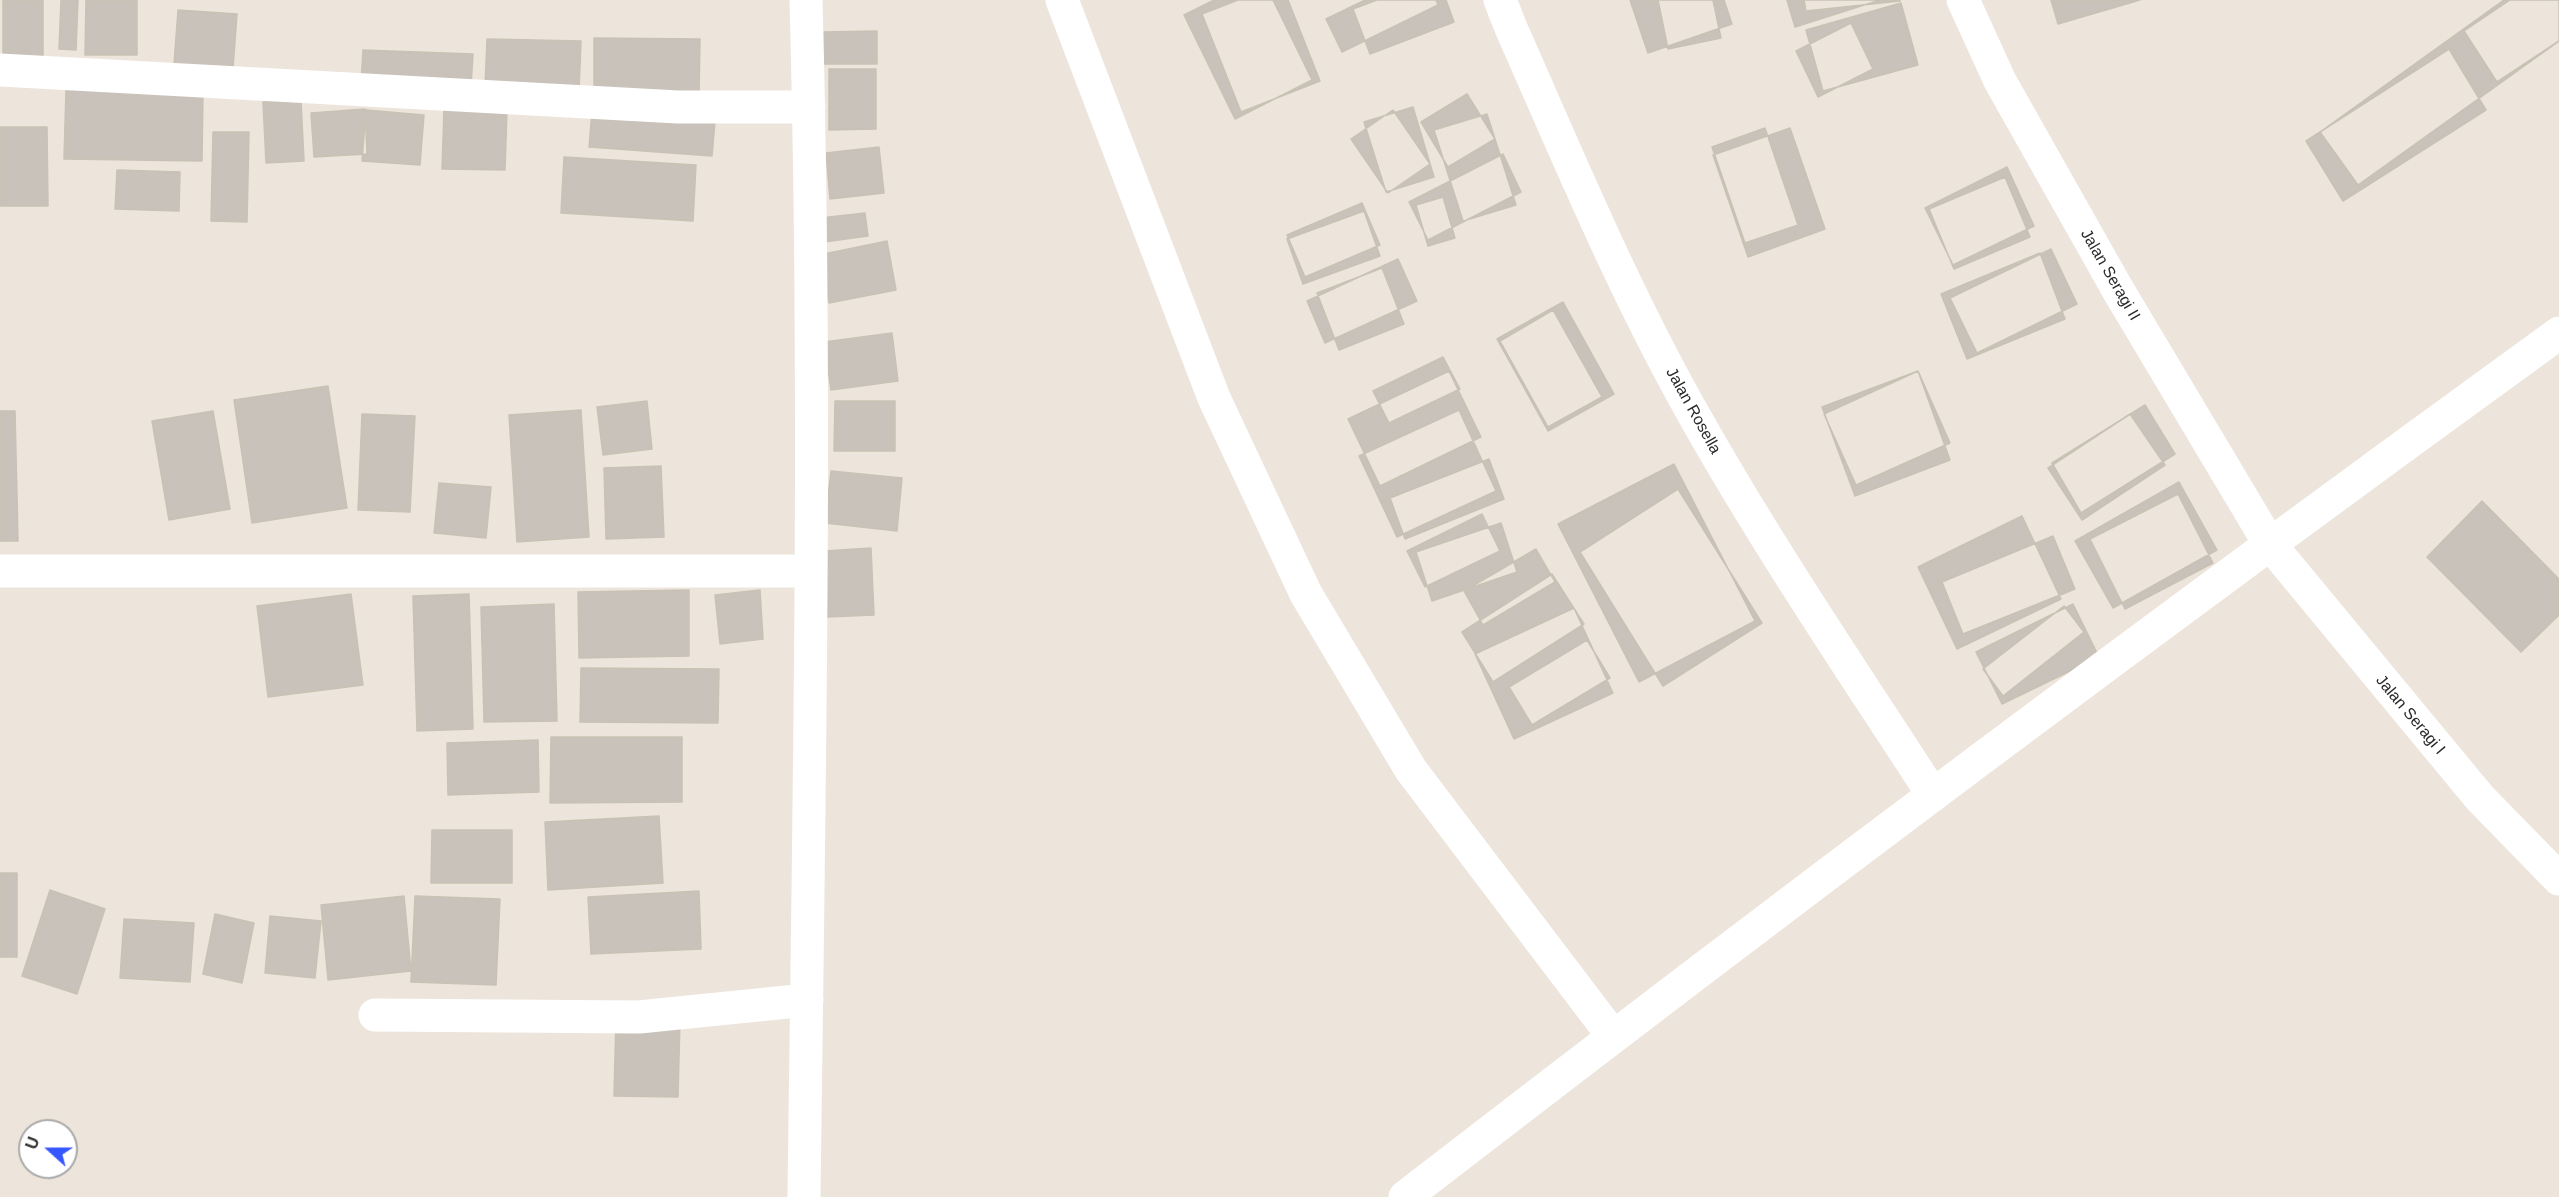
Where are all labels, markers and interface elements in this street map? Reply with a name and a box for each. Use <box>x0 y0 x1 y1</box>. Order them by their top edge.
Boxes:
street label: Jalan Seragi II <box>2076 226 2144 324</box>
street label: Jalan Rosella <box>1661 364 1725 458</box>
street label: Jalan Seragi I <box>2371 671 2449 759</box>
north arrow <box>18 1119 78 1179</box>
text: U <box>23 1135 43 1152</box>

